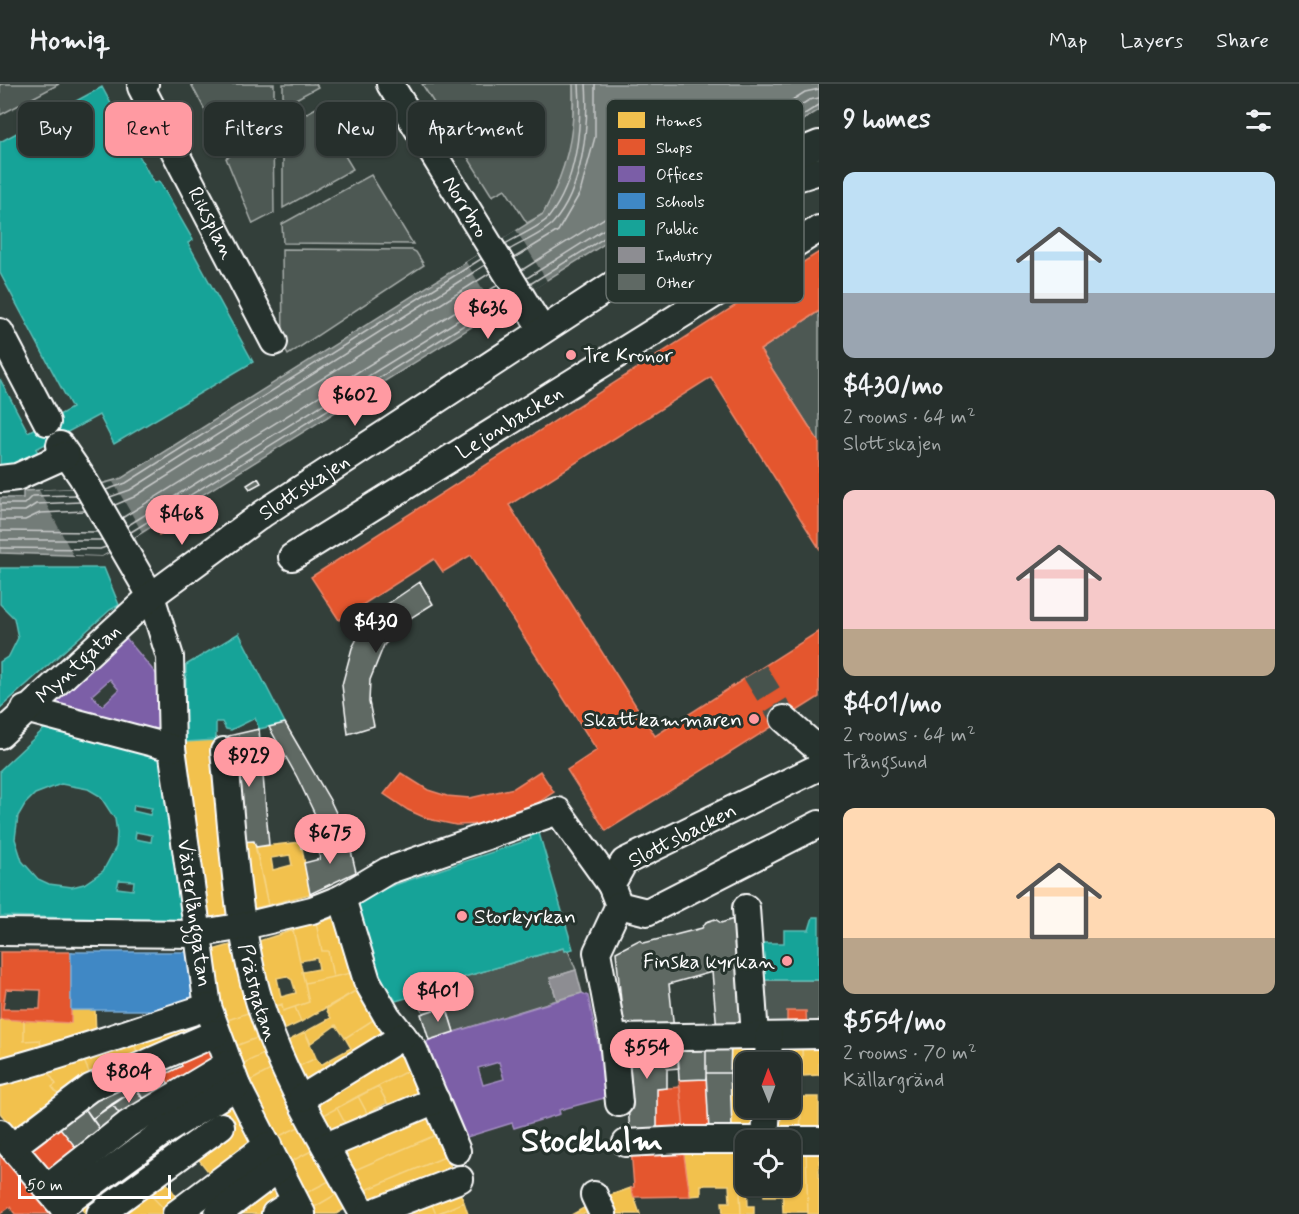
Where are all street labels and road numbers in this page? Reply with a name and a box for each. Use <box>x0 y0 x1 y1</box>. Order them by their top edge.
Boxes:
street label: Norrbro <box>435 171 495 243</box>
street label: Riksplan <box>180 182 241 265</box>
street label: Lejonbacken <box>451 379 568 466</box>
street label: Slottskajen <box>253 448 355 528</box>
street label: Myntgatan <box>30 618 127 710</box>
street label: Slottsbacken <box>624 797 741 875</box>
street label: Västerlånggatan <box>170 838 218 989</box>
street label: Prästgatan <box>231 941 285 1045</box>

